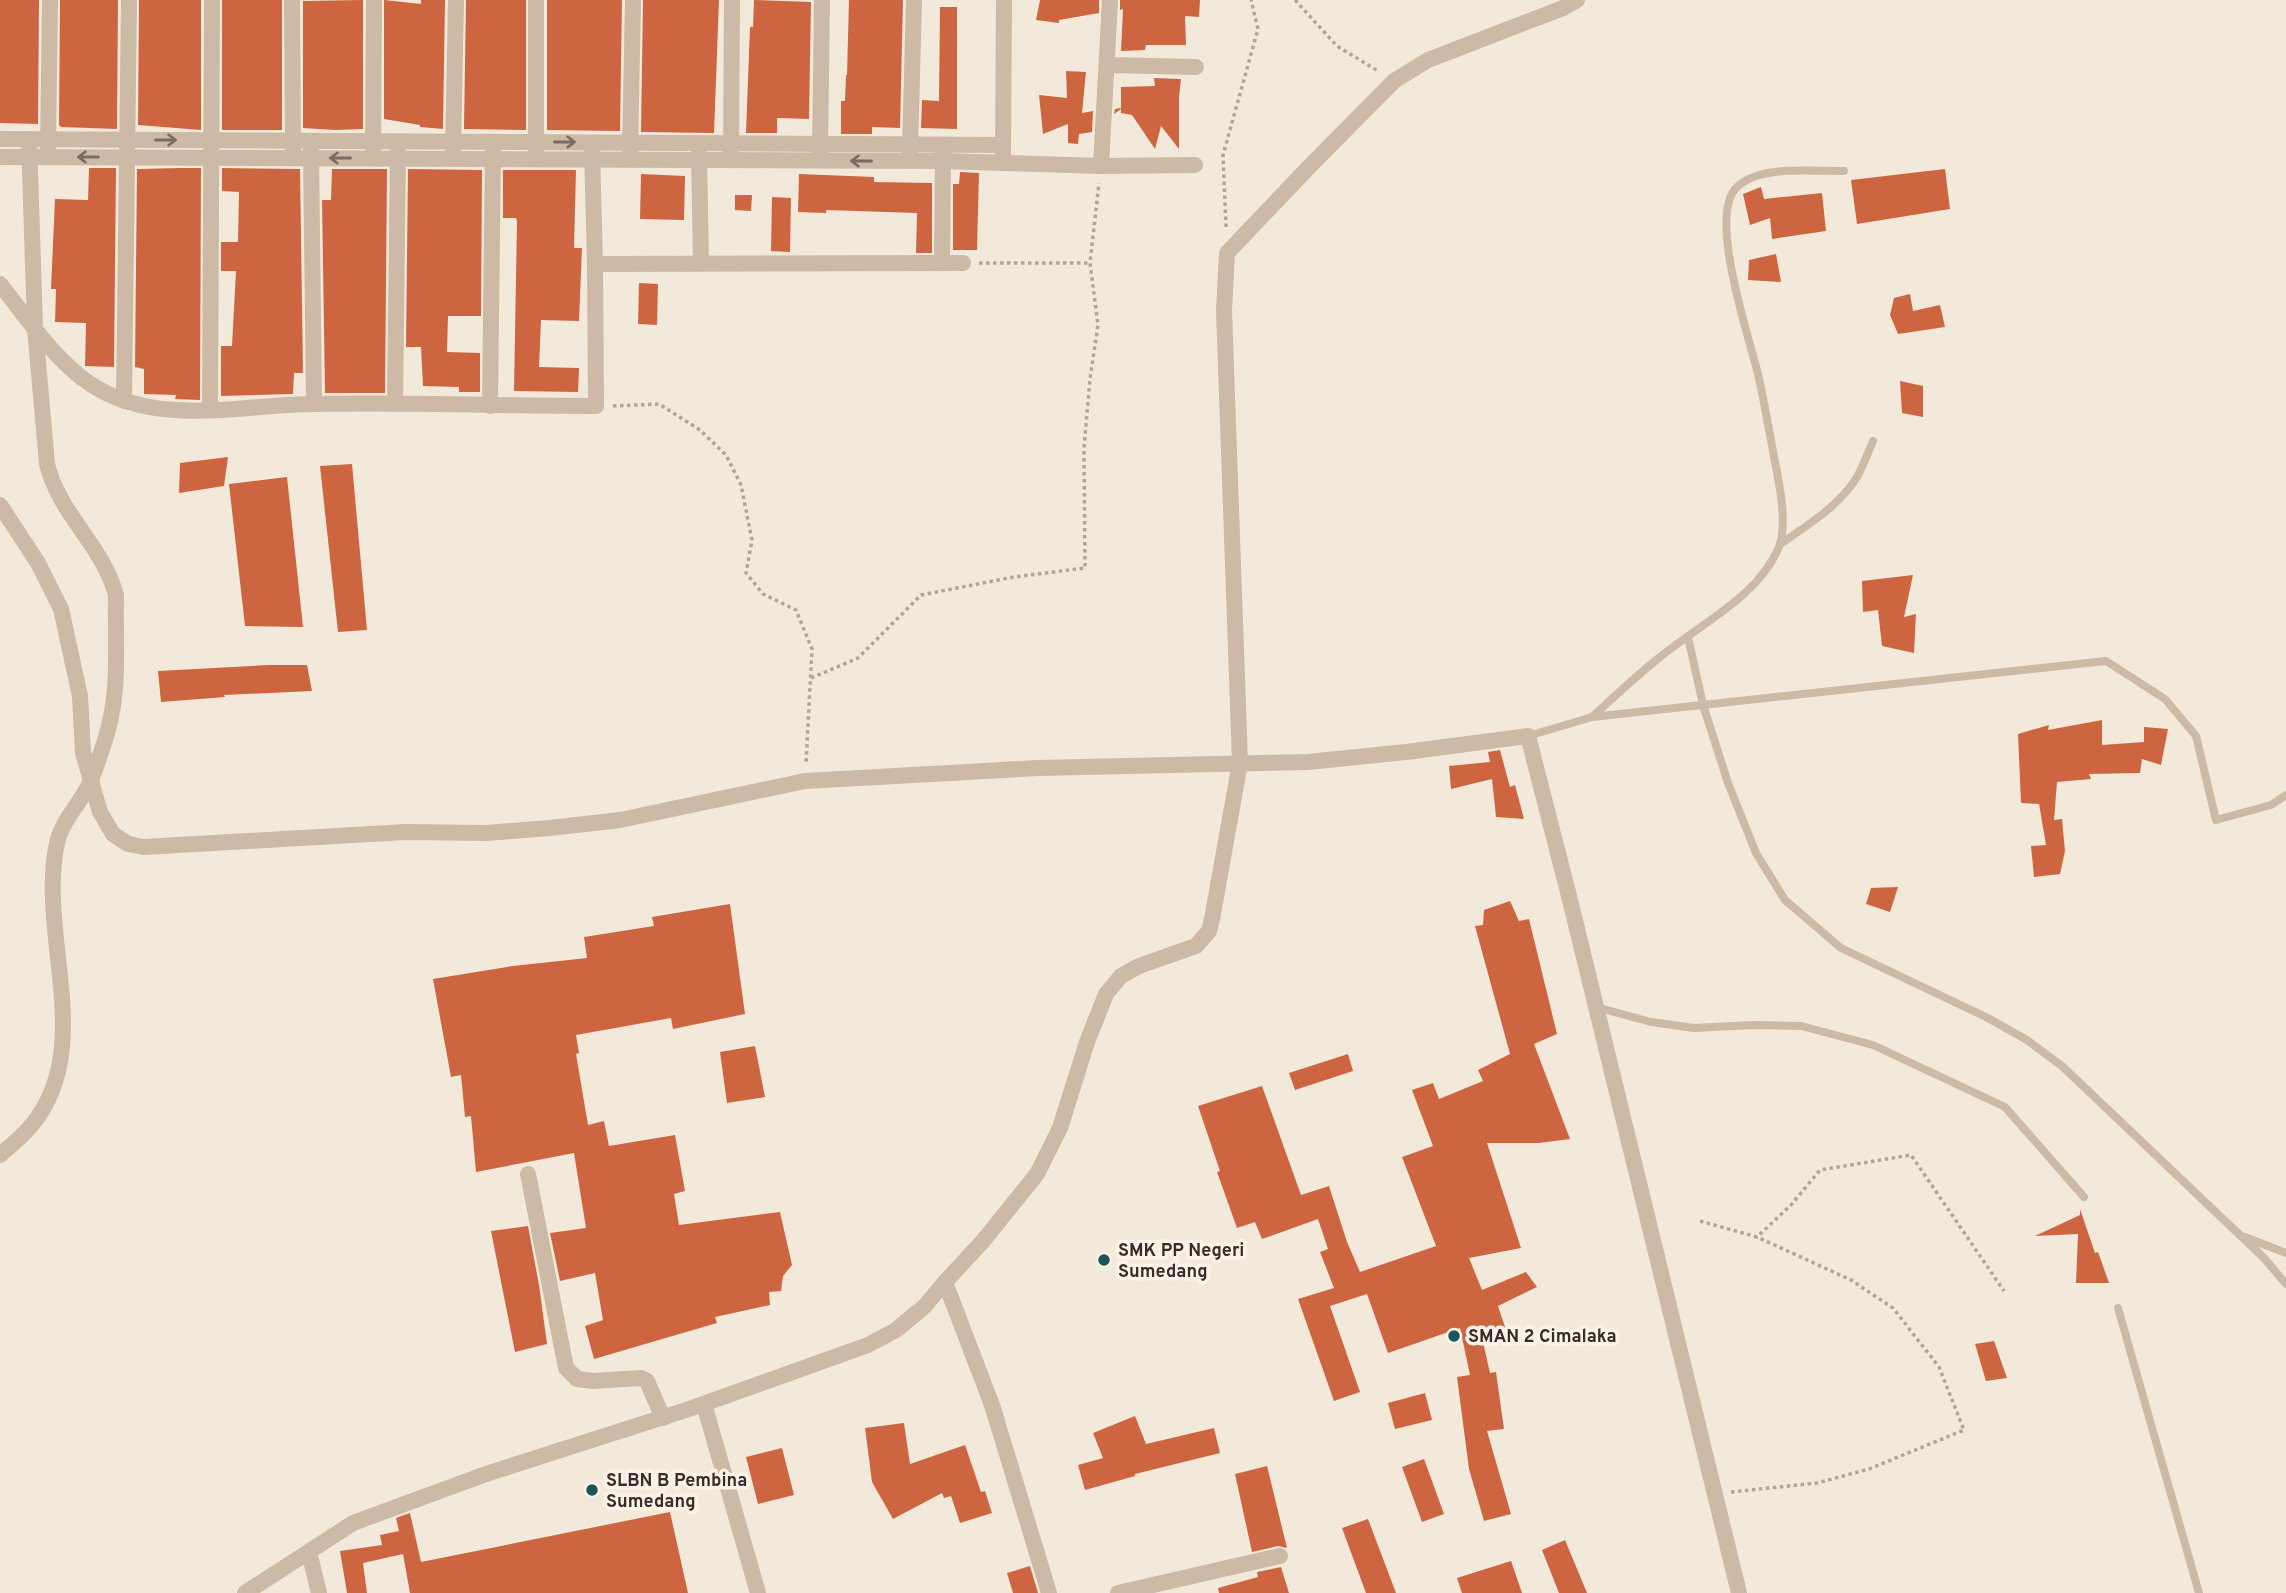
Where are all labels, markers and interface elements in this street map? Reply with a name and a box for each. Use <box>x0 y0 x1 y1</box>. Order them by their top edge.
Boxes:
one-way arrow <box>154 133 177 147</box>
one-way arrow <box>553 135 576 149</box>
one-way arrow <box>77 150 100 164</box>
one-way arrow <box>329 151 352 165</box>
one-way arrow <box>850 154 873 168</box>
place label: SMK PP Negeri Sumedang <box>1118 1240 1244 1284</box>
marker: SMK PP Negeri Sumedang <box>1096 1252 1112 1268</box>
place label: SMAN 2 Cimalaka <box>1468 1326 1617 1349</box>
marker: SMAN 2 Cimalaka <box>1446 1328 1462 1344</box>
place label: SLBN B Pembina Sumedang <box>606 1470 747 1514</box>
marker: SLBN B Pembina Sumedang <box>584 1482 600 1498</box>

